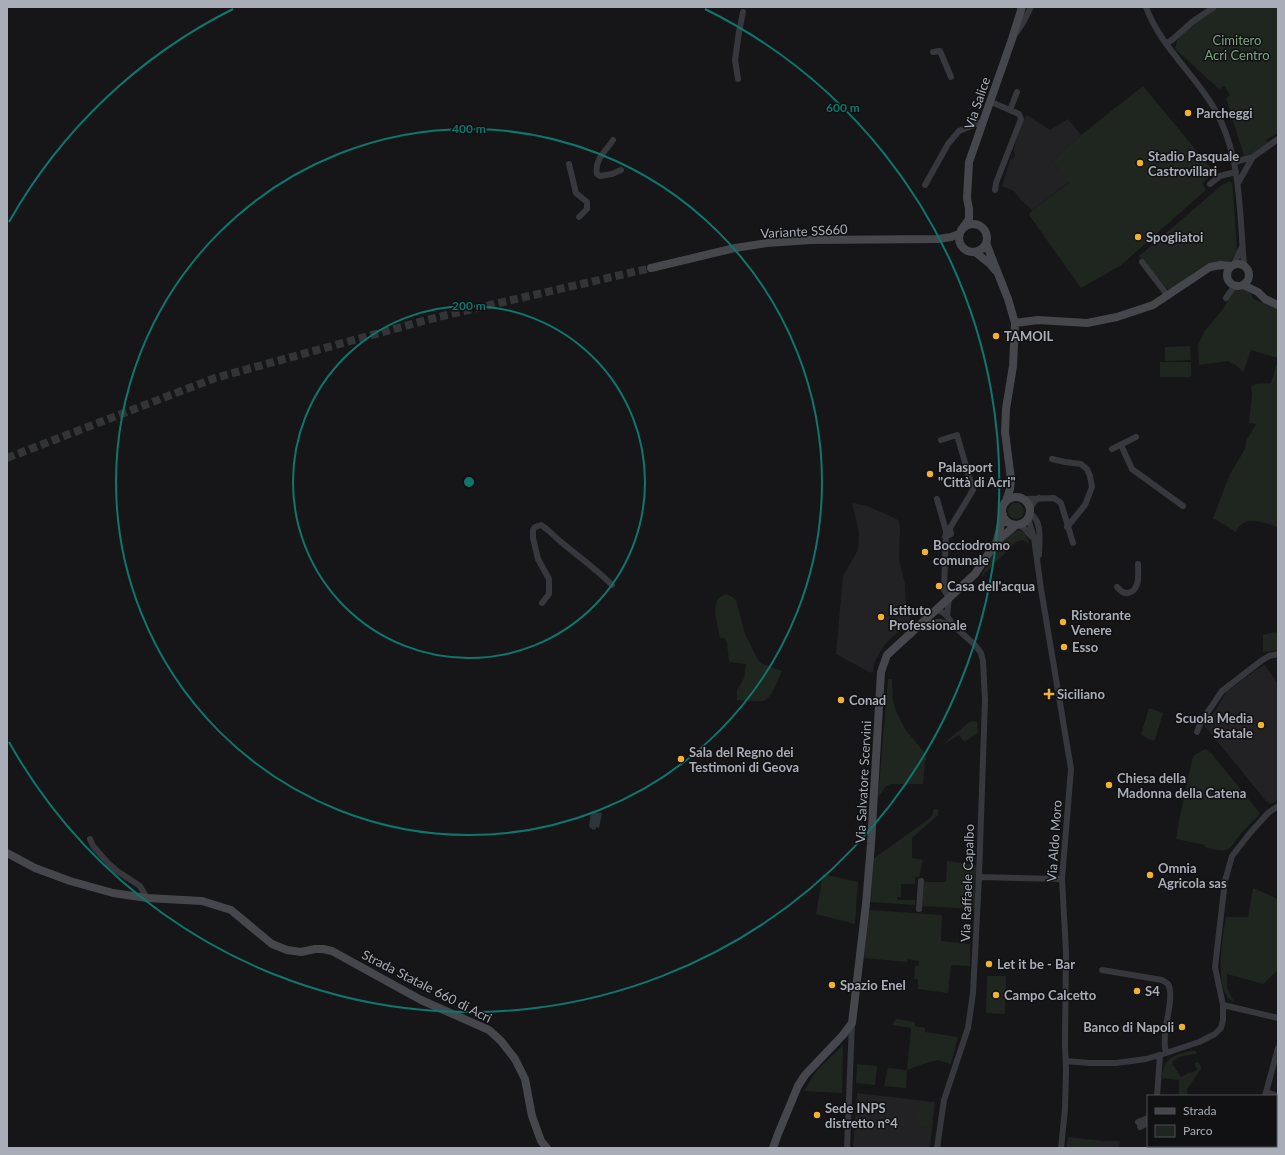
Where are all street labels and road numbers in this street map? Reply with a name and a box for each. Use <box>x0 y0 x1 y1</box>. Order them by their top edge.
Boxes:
street label: Via Salice <box>961 75 993 131</box>
street label: Variante SS660 <box>760 221 848 241</box>
street label: Via Salvatore Scervini <box>852 720 874 844</box>
street label: Via Aldo Moro <box>1043 799 1065 883</box>
street label: Via Raffaele Capalbo <box>957 824 977 942</box>
street label: Strada Statale 660 di Acri <box>359 946 495 1026</box>

